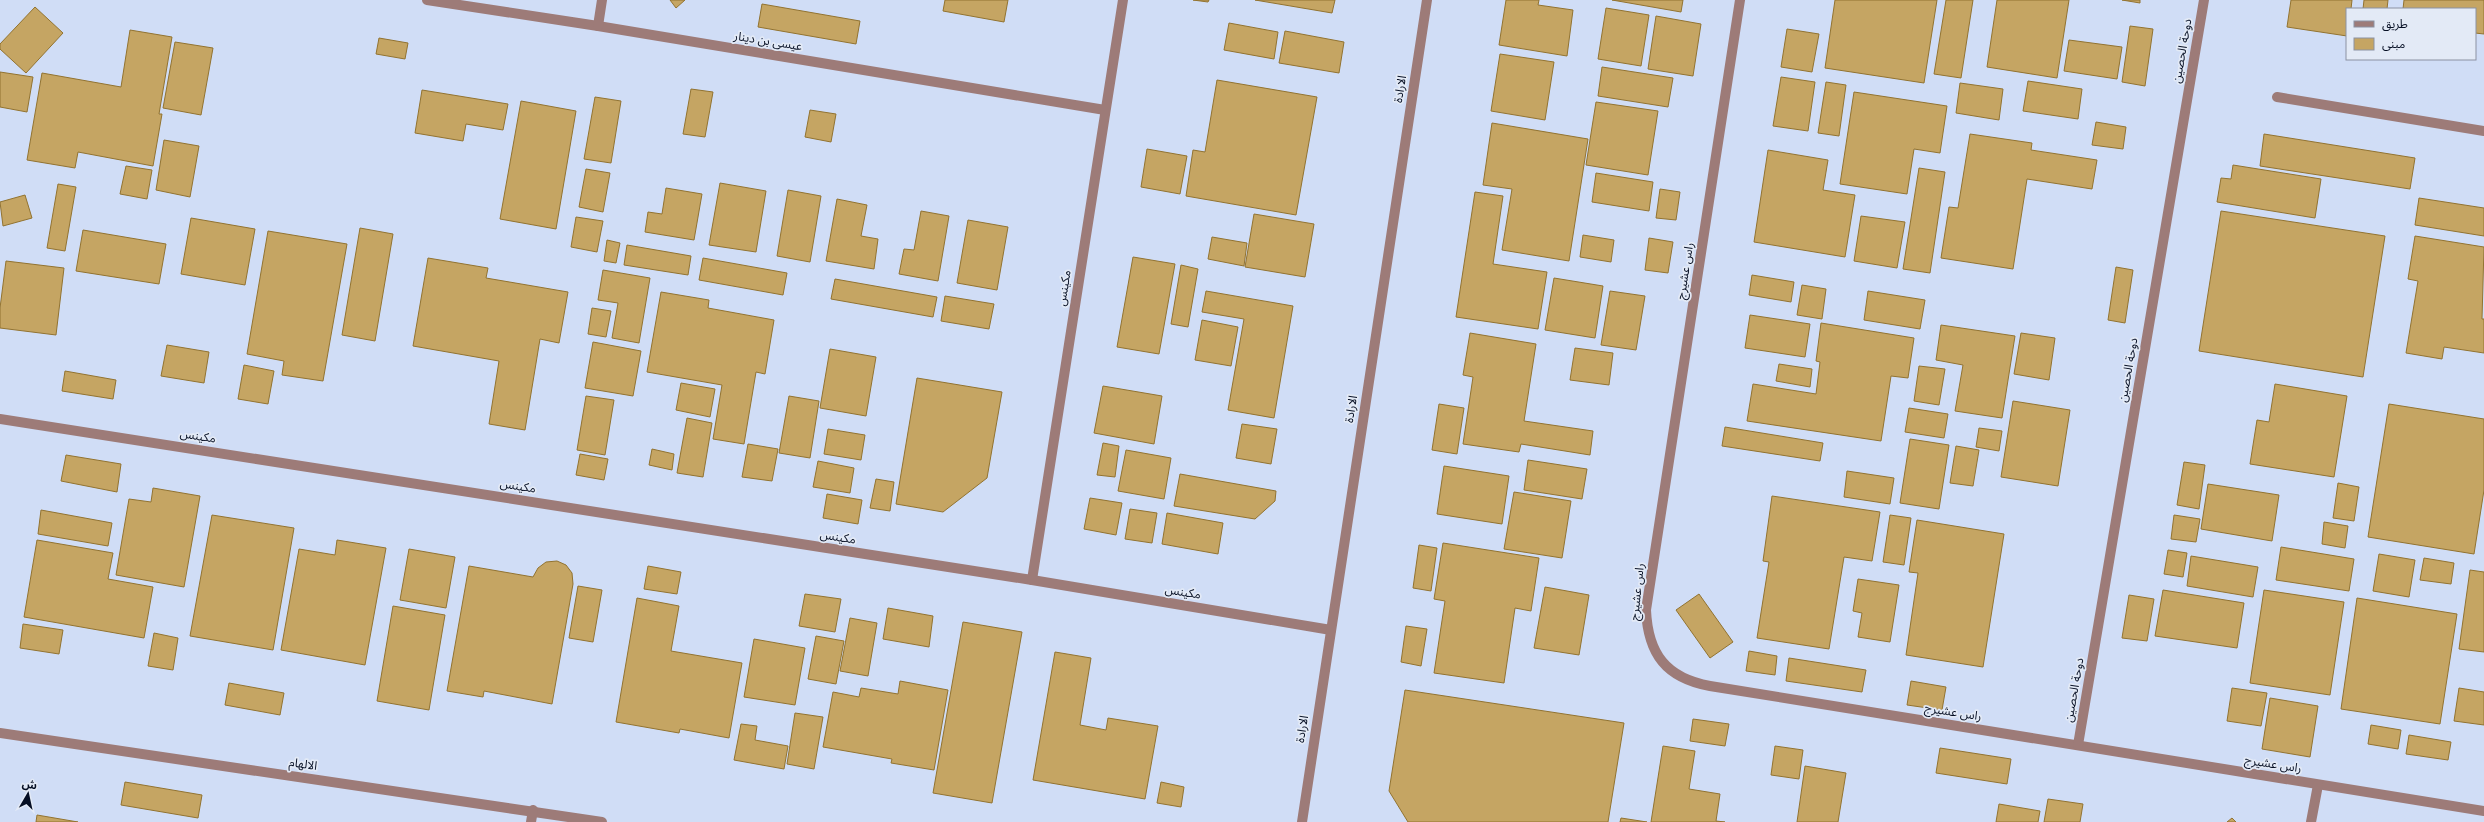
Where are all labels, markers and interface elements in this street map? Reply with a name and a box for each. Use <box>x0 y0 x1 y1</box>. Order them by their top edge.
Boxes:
legend <box>2346 8 2476 60</box>
text: طريق <box>2382 16 2408 32</box>
street label: دوحة الحصين <box>2168 17 2196 85</box>
street label: عيسى بن دينار <box>732 28 803 54</box>
text: مبنى <box>2382 36 2405 52</box>
street label: الارادة <box>1390 74 1410 104</box>
street label: راس عشيرج <box>1673 241 1698 301</box>
street label: مكينس <box>1053 269 1075 307</box>
street label: دوحة الحصين <box>2114 336 2142 404</box>
street label: الارادة <box>1341 394 1361 424</box>
street label: مكينس <box>179 425 217 447</box>
street label: مكينس <box>499 475 537 497</box>
street label: مكينس <box>819 526 857 548</box>
street label: راس عشيرج <box>1626 562 1649 622</box>
street label: مكينس <box>1164 581 1202 603</box>
street label: دوحة الحصين <box>2060 656 2088 724</box>
street label: راس عشيرج <box>1923 700 1983 725</box>
street label: الارادة <box>1292 714 1312 744</box>
street label: راس عشيرج <box>2243 752 2303 777</box>
street label: الالهام <box>288 754 318 775</box>
north arrow <box>8 774 48 814</box>
text: ش <box>21 776 38 792</box>

